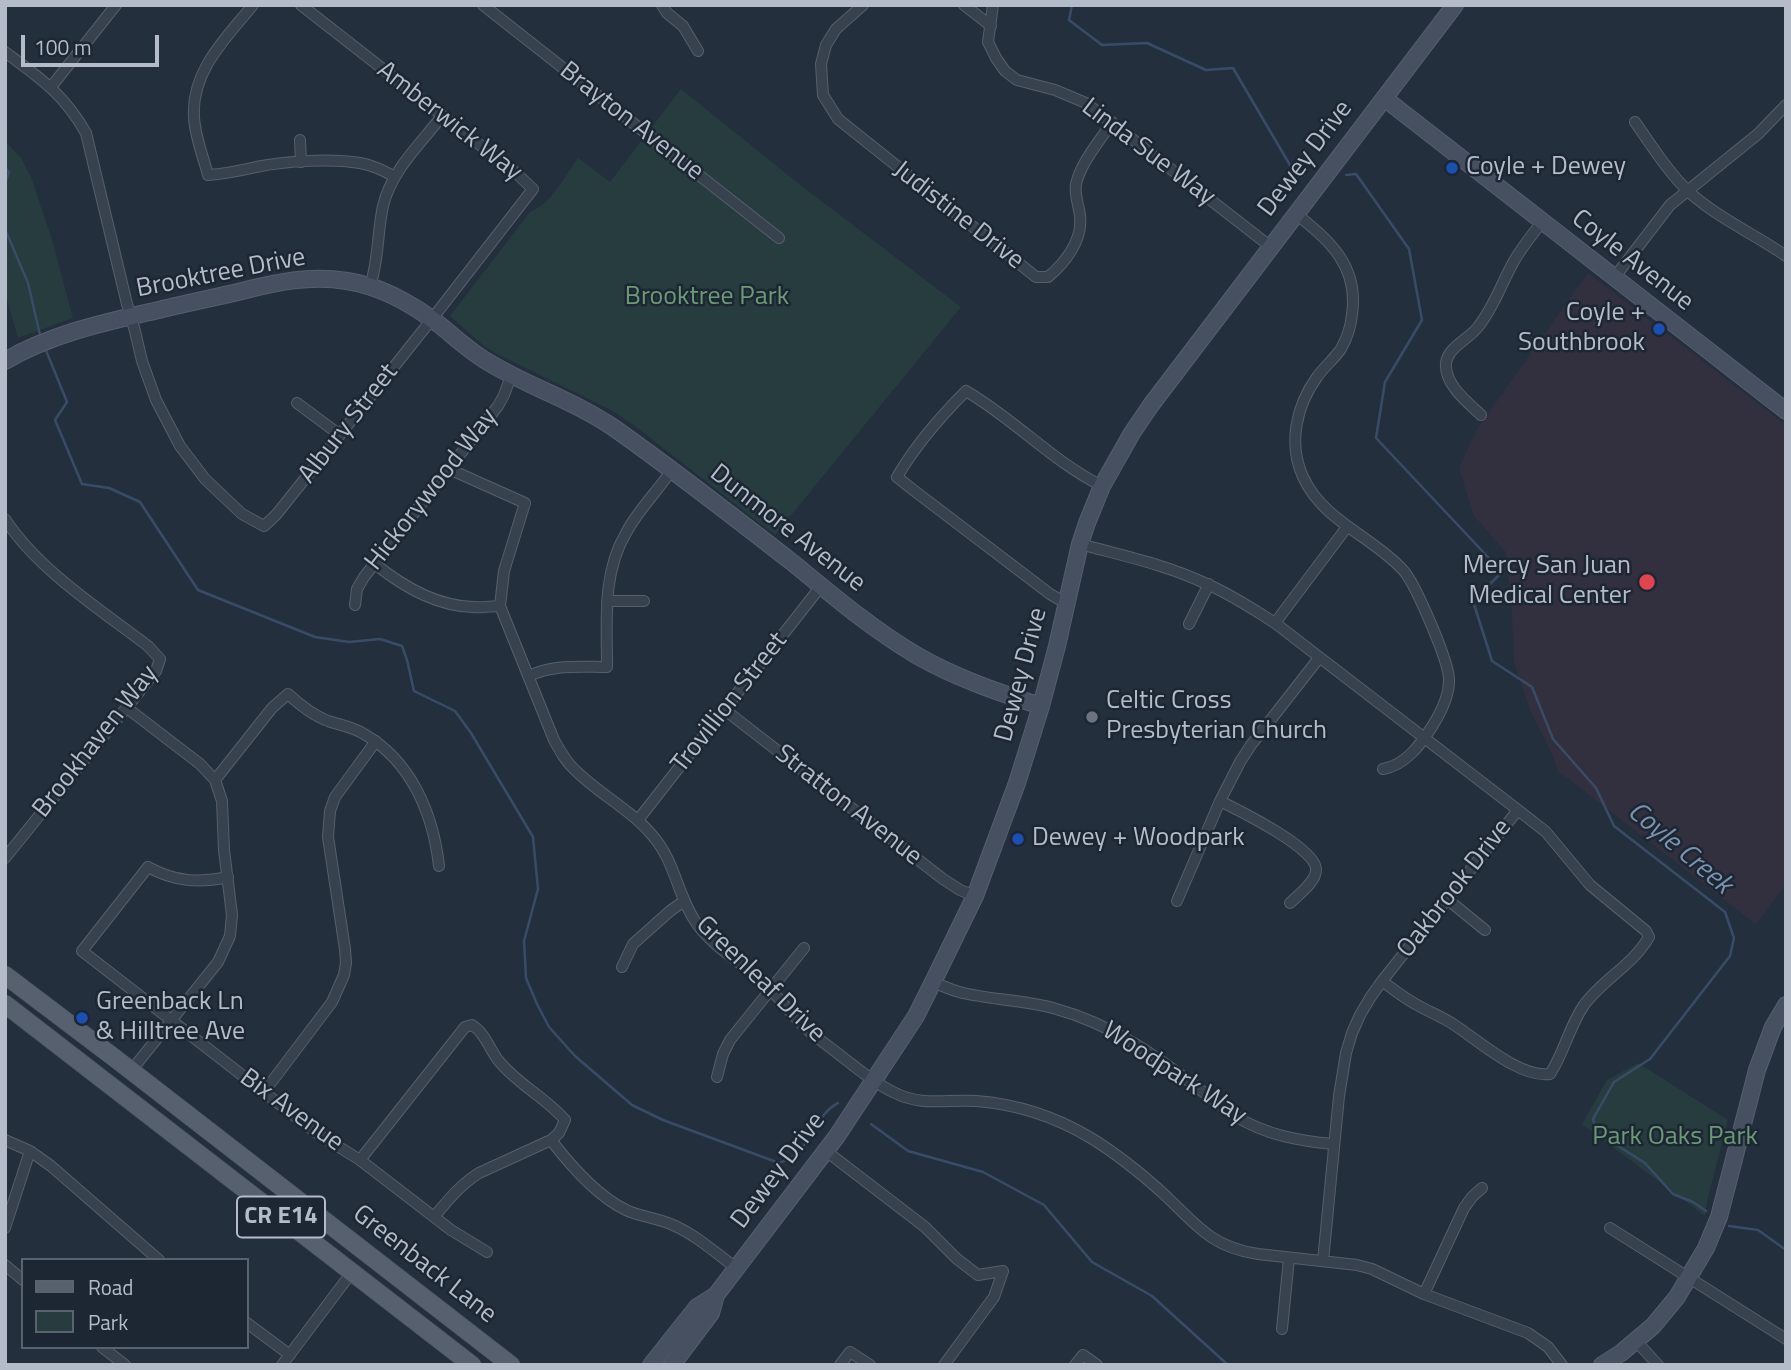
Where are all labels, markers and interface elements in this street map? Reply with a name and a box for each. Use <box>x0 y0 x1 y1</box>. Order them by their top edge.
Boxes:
scale bar <box>24 21 163 65</box>
text: 100 m <box>34 31 91 63</box>
street label: Amberwick Way <box>370 55 528 189</box>
street label: Brayton Avenue <box>553 56 709 188</box>
street label: Linda Sue Way <box>1075 93 1221 213</box>
street label: Dewey Drive <box>1252 95 1360 223</box>
place label: Coyle + Dewey <box>1466 152 1626 184</box>
street label: Judistine Drive <box>886 155 1030 277</box>
marker: Coyle + Dewey <box>1444 160 1460 176</box>
street label: Coyle Avenue <box>1565 204 1699 318</box>
street label: Brooktree Drive <box>134 242 308 306</box>
park label: Brooktree Park <box>625 282 789 314</box>
place label: Coyle + Southbrook <box>1518 298 1645 360</box>
marker: Coyle + Southbrook <box>1651 321 1667 337</box>
street label: Albury Street <box>293 358 405 490</box>
street label: Hickorywood Way <box>359 403 505 577</box>
street label: Dunmore Avenue <box>703 459 871 599</box>
place label: Mercy San Juan Medical Center <box>1463 551 1631 612</box>
marker: Mercy San Juan Medical Center <box>1637 572 1657 592</box>
street label: Dewey Drive <box>989 605 1055 745</box>
street label: Trovillion Street <box>665 626 795 780</box>
street label: Brookhaven Way <box>27 660 165 824</box>
place label: Celtic Cross Presbyterian Church <box>1106 686 1327 748</box>
marker: Celtic Cross Presbyterian Church <box>1084 709 1100 725</box>
street label: Stratton Avenue <box>768 739 928 873</box>
water label: Coyle Creek <box>1620 796 1738 902</box>
street label: Oakbrook Drive <box>1391 813 1519 965</box>
place label: Dewey + Woodpark <box>1032 823 1245 855</box>
marker: Dewey + Woodpark <box>1010 831 1026 847</box>
street label: Greenleaf Drive <box>689 910 831 1050</box>
place label: Greenback Ln & Hilltree Ave <box>96 987 245 1048</box>
marker: Greenback Ln & Hilltree Ave <box>74 1010 90 1026</box>
street label: Woodpark Way <box>1096 1016 1252 1132</box>
street label: Bix Avenue <box>233 1063 349 1159</box>
street label: Dewey Drive <box>725 1107 833 1235</box>
park label: Park Oaks Park <box>1592 1122 1758 1154</box>
road number: CR E14 <box>237 1196 325 1238</box>
street label: Greenback Lane <box>346 1199 502 1331</box>
legend <box>21 1258 248 1349</box>
text: Road <box>88 1271 133 1303</box>
text: Park <box>88 1306 128 1338</box>

